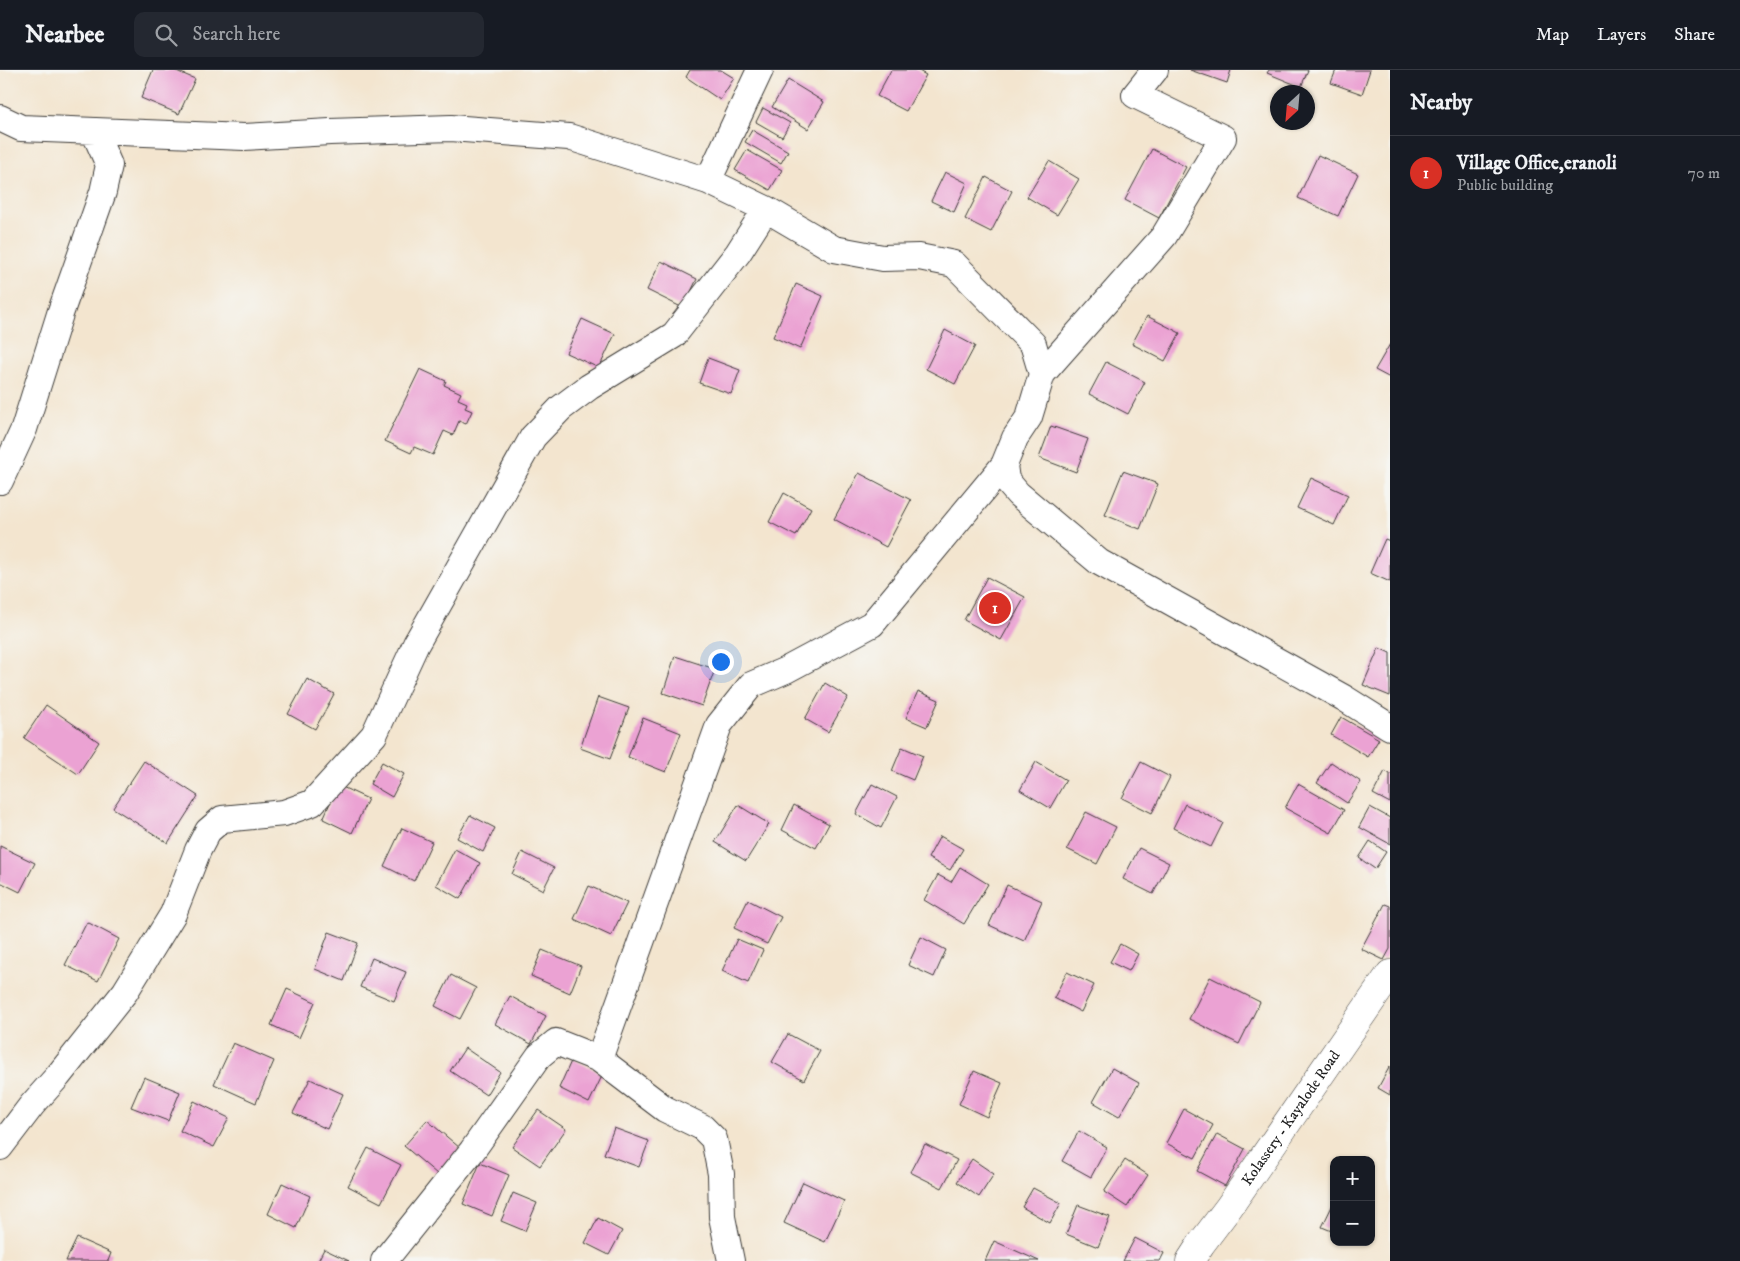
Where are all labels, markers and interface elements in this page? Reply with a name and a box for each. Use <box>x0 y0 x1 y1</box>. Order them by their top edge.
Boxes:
search box <box>134 12 484 57</box>
text: Nearbee <box>25 20 104 50</box>
icon: search <box>152 21 180 49</box>
text: Search here <box>192 23 280 46</box>
text: Map <box>1536 24 1569 46</box>
text: Layers <box>1597 24 1646 46</box>
text: Share <box>1674 24 1715 46</box>
north arrow <box>1270 85 1315 130</box>
text: Nearby <box>1410 90 1472 116</box>
text: Village Office,eranoli <box>1457 152 1617 175</box>
text: 1 <box>1423 163 1429 183</box>
text: 70 m <box>1688 163 1720 183</box>
text: Public building <box>1457 175 1553 195</box>
pin: 1 <box>979 589 1011 627</box>
your location <box>708 649 734 675</box>
street label: Kolassery - Kayalode Road <box>1238 1046 1345 1189</box>
map controls <box>1330 1156 1375 1246</box>
button: + <box>1330 1156 1375 1201</box>
button: − <box>1330 1201 1375 1246</box>

